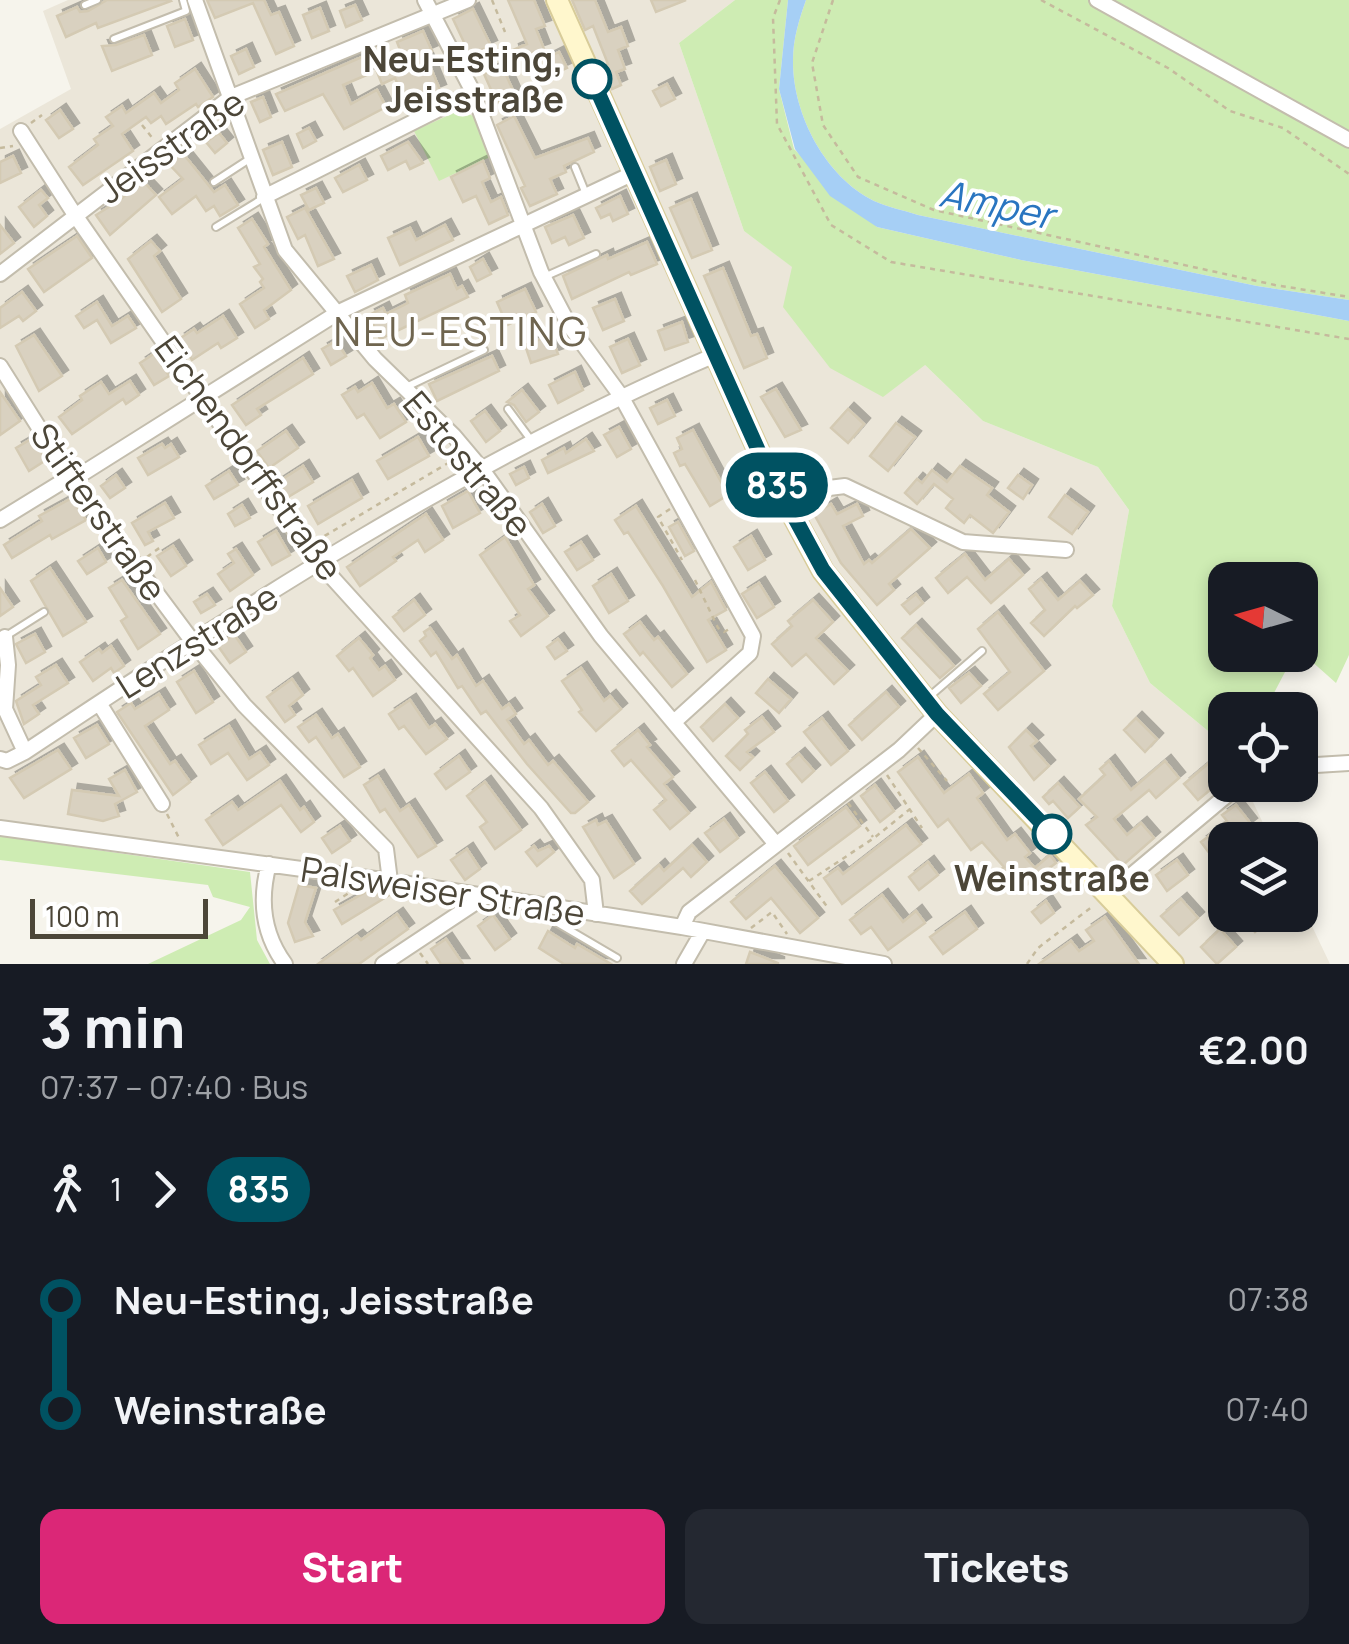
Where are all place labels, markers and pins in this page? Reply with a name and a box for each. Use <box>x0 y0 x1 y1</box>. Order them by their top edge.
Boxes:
place label: Neu-Esting, Jeisstraße <box>363 35 564 123</box>
marker: Neu-Esting, Jeisstraße <box>573 60 611 98</box>
marker: Weinstraße <box>1033 815 1071 853</box>
place label: Weinstraße <box>954 854 1150 902</box>

